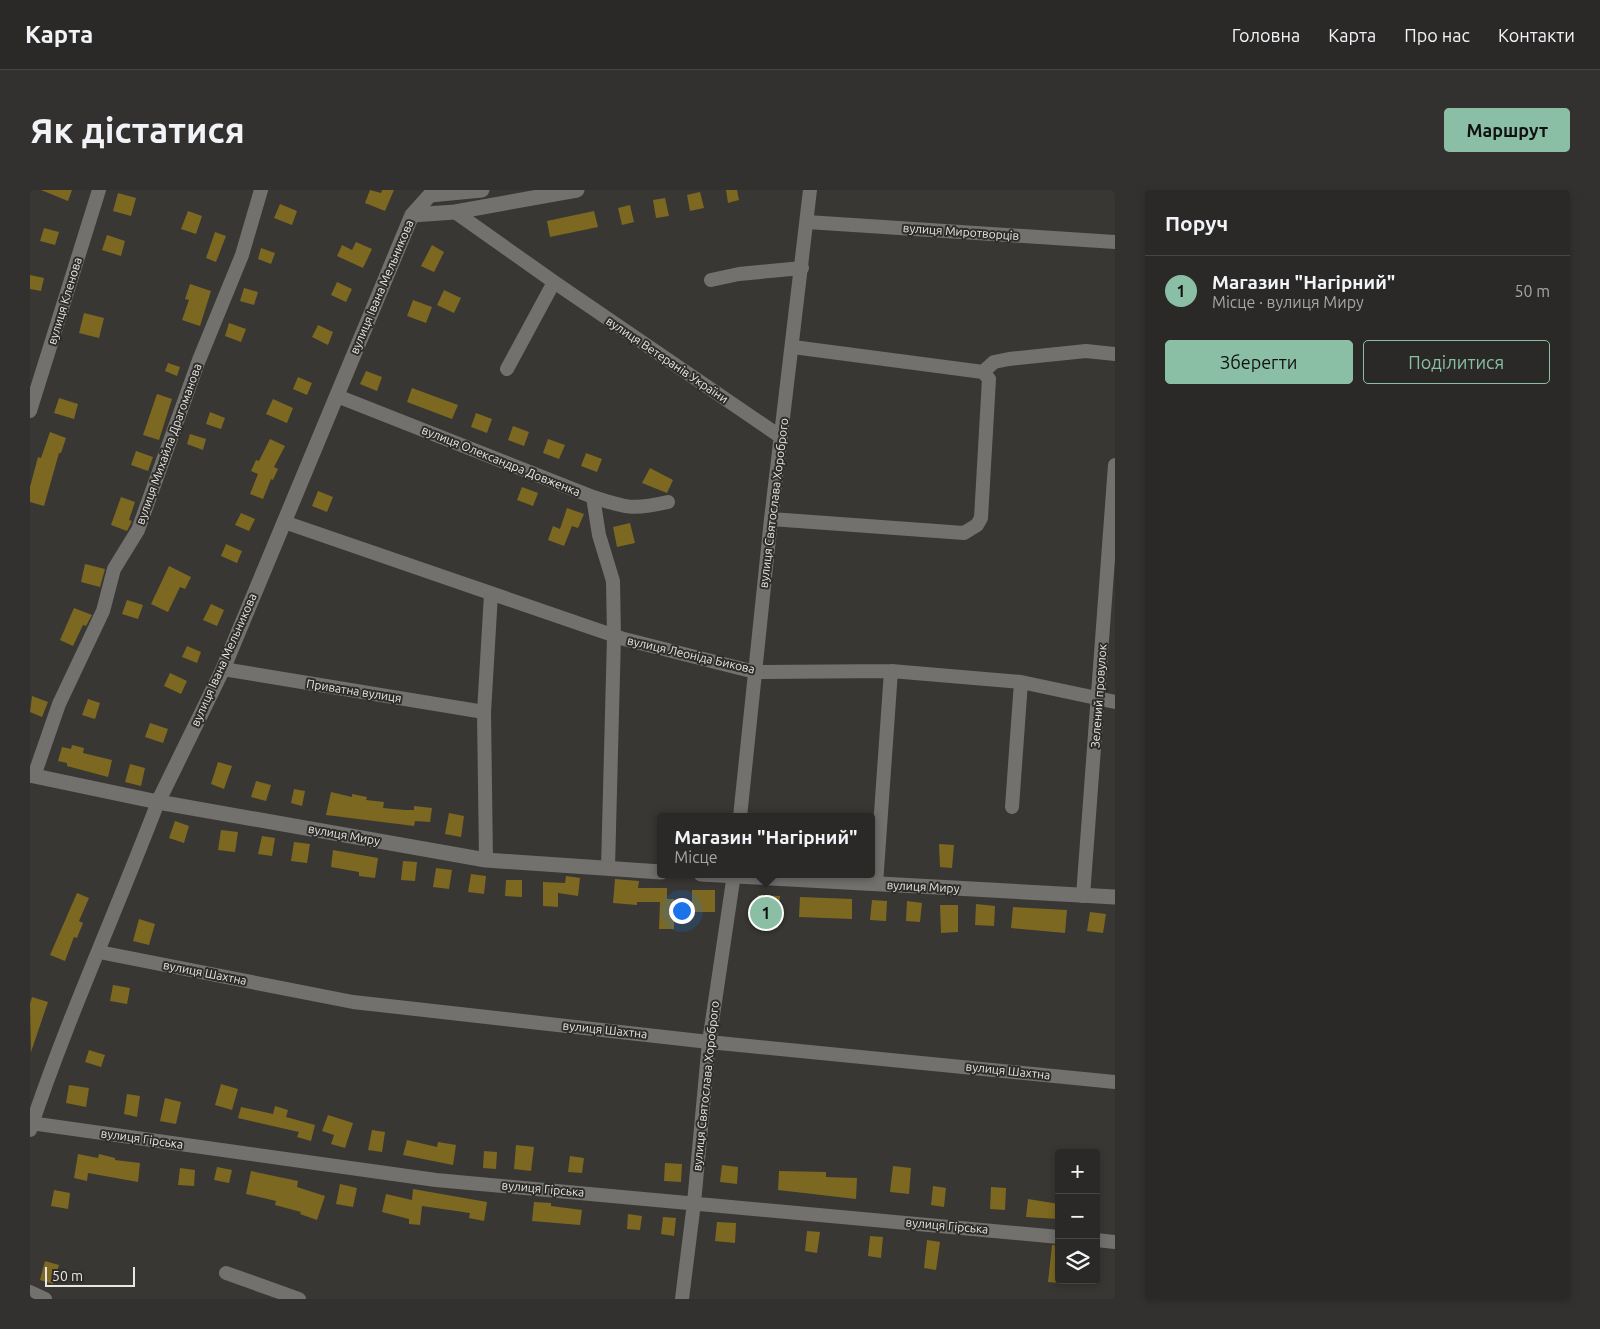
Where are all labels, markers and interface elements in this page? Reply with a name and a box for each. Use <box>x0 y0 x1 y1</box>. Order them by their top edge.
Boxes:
text: Карта <box>25 21 93 48</box>
text: Головна <box>1232 25 1300 45</box>
text: Карта <box>1328 25 1376 45</box>
text: Про нас <box>1404 25 1470 45</box>
text: Контакти <box>1498 25 1575 45</box>
button: Маршрут <box>1444 108 1570 152</box>
text: Як дістатися <box>30 110 245 150</box>
text: Поруч <box>1165 211 1228 235</box>
street label: вулиця Івана Мельникова <box>347 218 416 356</box>
street label: вулиця Миротворців <box>902 221 1020 242</box>
street label: вулиця Кленова <box>45 256 84 346</box>
text: Магазин "Нагірний" <box>1212 271 1395 293</box>
text: 1 <box>1176 282 1186 300</box>
text: 50 m <box>1514 282 1550 300</box>
text: Місце · вулиця Миру <box>1212 293 1364 311</box>
street label: вулиця Ветеранів України <box>604 314 731 405</box>
button: Зберегти <box>1165 340 1353 384</box>
button: Поділитися <box>1363 340 1550 384</box>
street label: вулиця Михайла Драгоманова <box>133 362 204 526</box>
street label: вулиця Святослава Хороброго <box>757 417 790 589</box>
street label: вулиця Олександра Довженка <box>420 423 582 498</box>
street label: вулиця Івана Мельникова <box>188 591 259 728</box>
street label: вулиця Леоніда Бикова <box>626 633 756 676</box>
street label: Зелений провулок <box>1088 643 1109 748</box>
street label: Приватна вулиця <box>306 677 403 704</box>
popup <box>657 813 875 878</box>
street label: вулиця Миру <box>307 822 381 847</box>
text: Магазин "Нагірний" <box>674 826 858 848</box>
text: Місце <box>674 848 718 866</box>
street label: вулиця Миру <box>886 878 960 895</box>
pin: 1 <box>750 894 782 932</box>
your location <box>669 898 695 924</box>
street label: вулиця Шахтна <box>162 958 248 987</box>
street label: вулиця Святослава Хороброго <box>690 1000 721 1172</box>
street label: вулиця Шахтна <box>562 1019 648 1040</box>
street label: вулиця Шахтна <box>965 1060 1051 1081</box>
street label: вулиця Гірська <box>100 1126 184 1151</box>
map controls <box>1055 1149 1100 1284</box>
button: + <box>1055 1149 1100 1194</box>
street label: вулиця Гірська <box>501 1178 585 1199</box>
button: − <box>1055 1194 1100 1239</box>
street label: вулиця Гірська <box>905 1215 989 1236</box>
button: layers <box>1055 1239 1100 1284</box>
scale bar <box>45 1264 135 1287</box>
text: 50 m <box>52 1268 83 1284</box>

